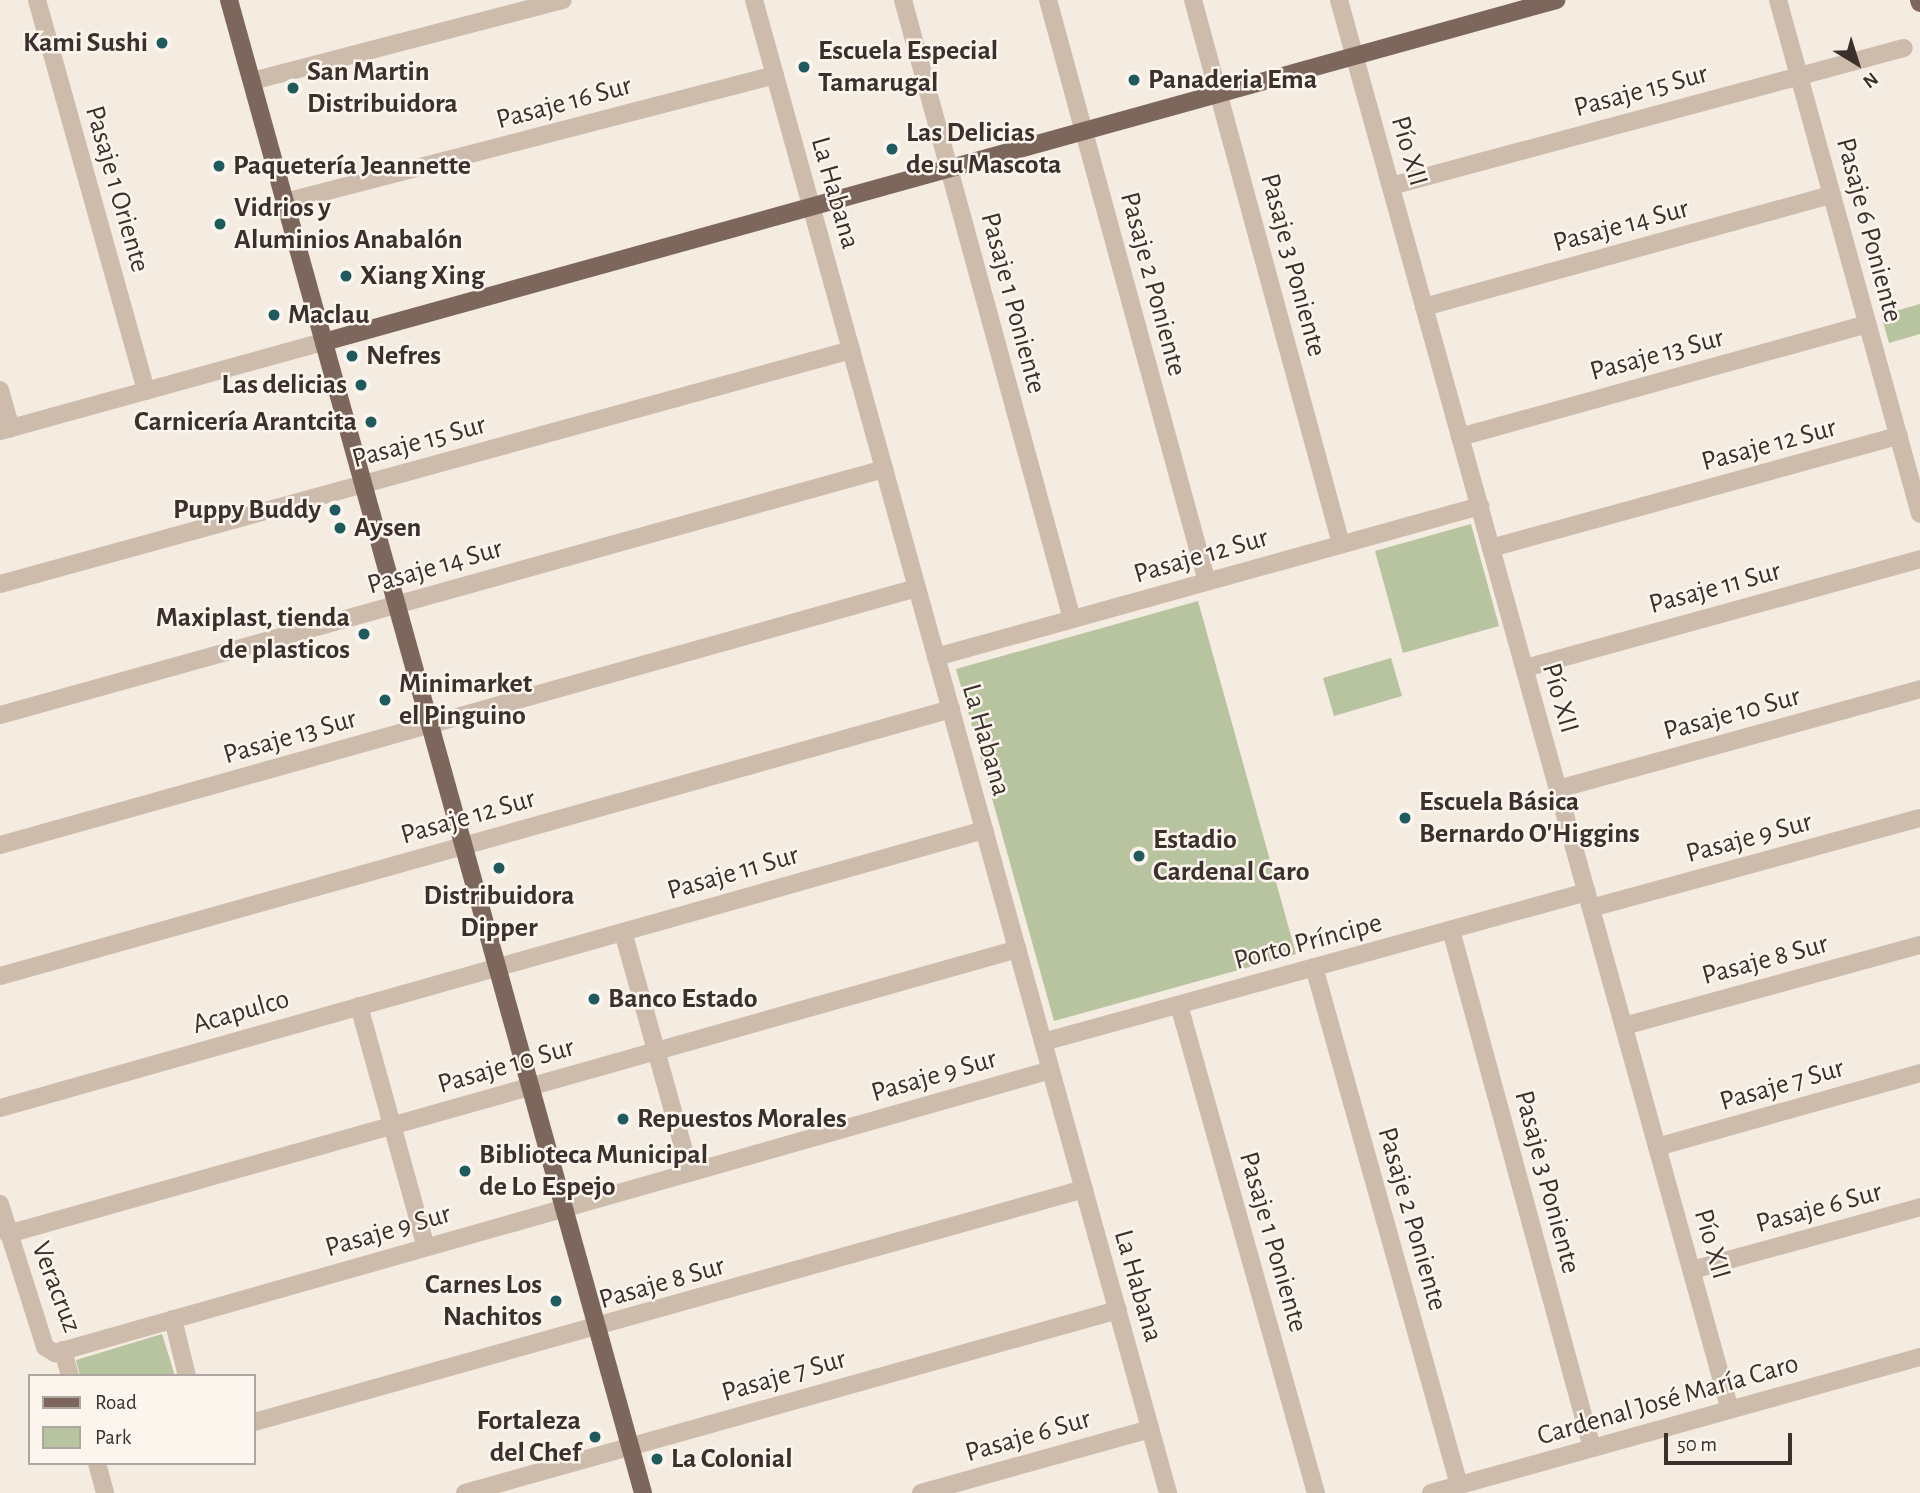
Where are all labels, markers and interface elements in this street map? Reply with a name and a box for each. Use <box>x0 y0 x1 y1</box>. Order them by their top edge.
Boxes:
place label: Kami Sushi <box>23 26 148 60</box>
north arrow <box>1822 28 1892 98</box>
place label: Escuela Especial Tamarugal <box>818 34 998 100</box>
marker: Kami Sushi <box>154 35 170 51</box>
place label: San Martin Distribuidora <box>307 55 458 121</box>
street label: Pasaje 15 Sur <box>1570 57 1712 125</box>
marker: Escuela Especial Tamarugal <box>796 59 812 75</box>
place label: Panaderia Ema <box>1148 63 1317 97</box>
text: N <box>1859 68 1881 91</box>
street label: Pasaje 16 Sur <box>493 69 635 137</box>
marker: Panaderia Ema <box>1126 72 1142 88</box>
marker: San Martin Distribuidora <box>285 80 301 96</box>
street label: Pasaje 1 Oriente <box>77 102 157 276</box>
street label: Pío XII <box>1383 112 1435 190</box>
place label: Las Delicias de su Mascota <box>906 116 1062 182</box>
street label: La Habana <box>803 133 867 253</box>
street label: Pasaje 6 Poniente <box>1828 134 1910 326</box>
marker: Las Delicias de su Mascota <box>884 141 900 157</box>
place label: Paquetería Jeannette <box>233 149 471 183</box>
marker: Paquetería Jeannette <box>211 158 227 174</box>
street label: Pasaje 3 Poniente <box>1252 170 1334 360</box>
street label: Pasaje 2 Poniente <box>1112 188 1194 380</box>
place label: Vidrios y Aluminios Anabalón <box>234 191 463 257</box>
street label: Pasaje 14 Sur <box>1550 192 1692 260</box>
street label: Pasaje 1 Poniente <box>973 209 1053 397</box>
marker: Vidrios y Aluminios Anabalón <box>212 216 228 232</box>
place label: Xiang Xing <box>360 259 485 293</box>
marker: Xiang Xing <box>338 268 354 284</box>
place label: Maclau <box>288 298 370 332</box>
marker: Maclau <box>266 307 282 323</box>
street label: Pasaje 13 Sur <box>1586 321 1728 389</box>
place label: Nefres <box>366 339 441 373</box>
marker: Nefres <box>344 348 360 364</box>
place label: Las delicias <box>222 368 347 402</box>
marker: Las delicias <box>353 377 369 393</box>
place label: Carnicería Arantcita <box>134 405 357 439</box>
street label: Pasaje 15 Sur <box>348 408 490 476</box>
street label: Pasaje 12 Sur <box>1698 411 1840 479</box>
marker: Carnicería Arantcita <box>363 414 379 430</box>
place label: Puppy Buddy <box>173 493 321 527</box>
marker: Puppy Buddy <box>327 502 343 518</box>
place label: Aysen <box>354 511 421 545</box>
marker: Aysen <box>332 520 348 536</box>
street label: Pasaje 12 Sur <box>1130 521 1272 591</box>
street label: Pasaje 14 Sur <box>364 532 506 602</box>
street label: Pasaje 11 Sur <box>1645 554 1785 622</box>
place label: Maxiplast, tienda de plasticos <box>156 601 350 667</box>
marker: Maxiplast, tienda de plasticos <box>356 626 372 642</box>
street label: Pío XII <box>1534 659 1586 737</box>
place label: Minimarket el Pinguino <box>399 667 532 733</box>
street label: La Habana <box>954 680 1018 800</box>
street label: Pasaje 10 Sur <box>1660 680 1804 748</box>
marker: Minimarket el Pinguino <box>377 692 393 708</box>
street label: Pasaje 13 Sur <box>219 702 361 772</box>
street label: Pasaje 12 Sur <box>397 782 539 852</box>
place label: Escuela Básica Bernardo O'Higgins <box>1419 785 1640 851</box>
street label: Pasaje 9 Sur <box>1682 805 1816 871</box>
marker: Escuela Básica Bernardo O'Higgins <box>1397 810 1413 826</box>
place label: Estadio Cardenal Caro <box>1153 823 1310 889</box>
street label: Pasaje 11 Sur <box>663 838 803 908</box>
marker: Estadio Cardenal Caro <box>1131 848 1147 864</box>
marker: Distribuidora Dipper <box>491 860 507 876</box>
place label: Distribuidora Dipper <box>424 879 574 945</box>
street label: Porto Príncipe <box>1230 906 1386 978</box>
street label: Pasaje 8 Sur <box>1698 927 1832 993</box>
street label: Acapulco <box>189 982 293 1042</box>
place label: Banco Estado <box>608 982 758 1016</box>
marker: Banco Estado <box>586 991 602 1007</box>
street label: Pasaje 10 Sur <box>434 1031 578 1101</box>
street label: Pasaje 9 Sur <box>867 1042 1001 1110</box>
street label: Pasaje 7 Sur <box>1716 1051 1848 1119</box>
street label: Pasaje 3 Poniente <box>1506 1087 1588 1277</box>
place label: Repuestos Morales <box>637 1102 847 1136</box>
marker: Repuestos Morales <box>615 1111 631 1127</box>
street label: Pasaje 2 Poniente <box>1370 1123 1454 1315</box>
place label: Biblioteca Municipal de Lo Espejo <box>479 1138 708 1204</box>
street label: Pasaje 1 Poniente <box>1231 1148 1315 1336</box>
marker: Biblioteca Municipal de Lo Espejo <box>457 1163 473 1179</box>
street label: Pasaje 6 Sur <box>1752 1175 1886 1241</box>
street label: Pasaje 9 Sur <box>321 1197 455 1265</box>
street label: Pío XII <box>1686 1205 1738 1283</box>
street label: La Habana <box>1106 1226 1170 1346</box>
street label: Veracruz <box>23 1237 89 1337</box>
street label: Pasaje 8 Sur <box>595 1249 729 1317</box>
place label: Carnes Los Nachitos <box>425 1268 542 1334</box>
marker: Carnes Los Nachitos <box>548 1293 564 1309</box>
street label: Pasaje 7 Sur <box>718 1342 850 1410</box>
street label: Cardenal José María Caro <box>1534 1347 1802 1453</box>
legend <box>28 1374 256 1465</box>
text: Road <box>95 1392 137 1413</box>
street label: Pasaje 6 Sur <box>961 1402 1095 1470</box>
place label: Fortaleza del Chef <box>477 1404 581 1470</box>
scale bar <box>1668 1420 1796 1464</box>
text: Park <box>95 1427 131 1448</box>
marker: Fortaleza del Chef <box>587 1429 603 1445</box>
text: 50 m <box>1677 1434 1717 1455</box>
place label: La Colonial <box>671 1442 793 1476</box>
marker: La Colonial <box>649 1451 665 1467</box>

